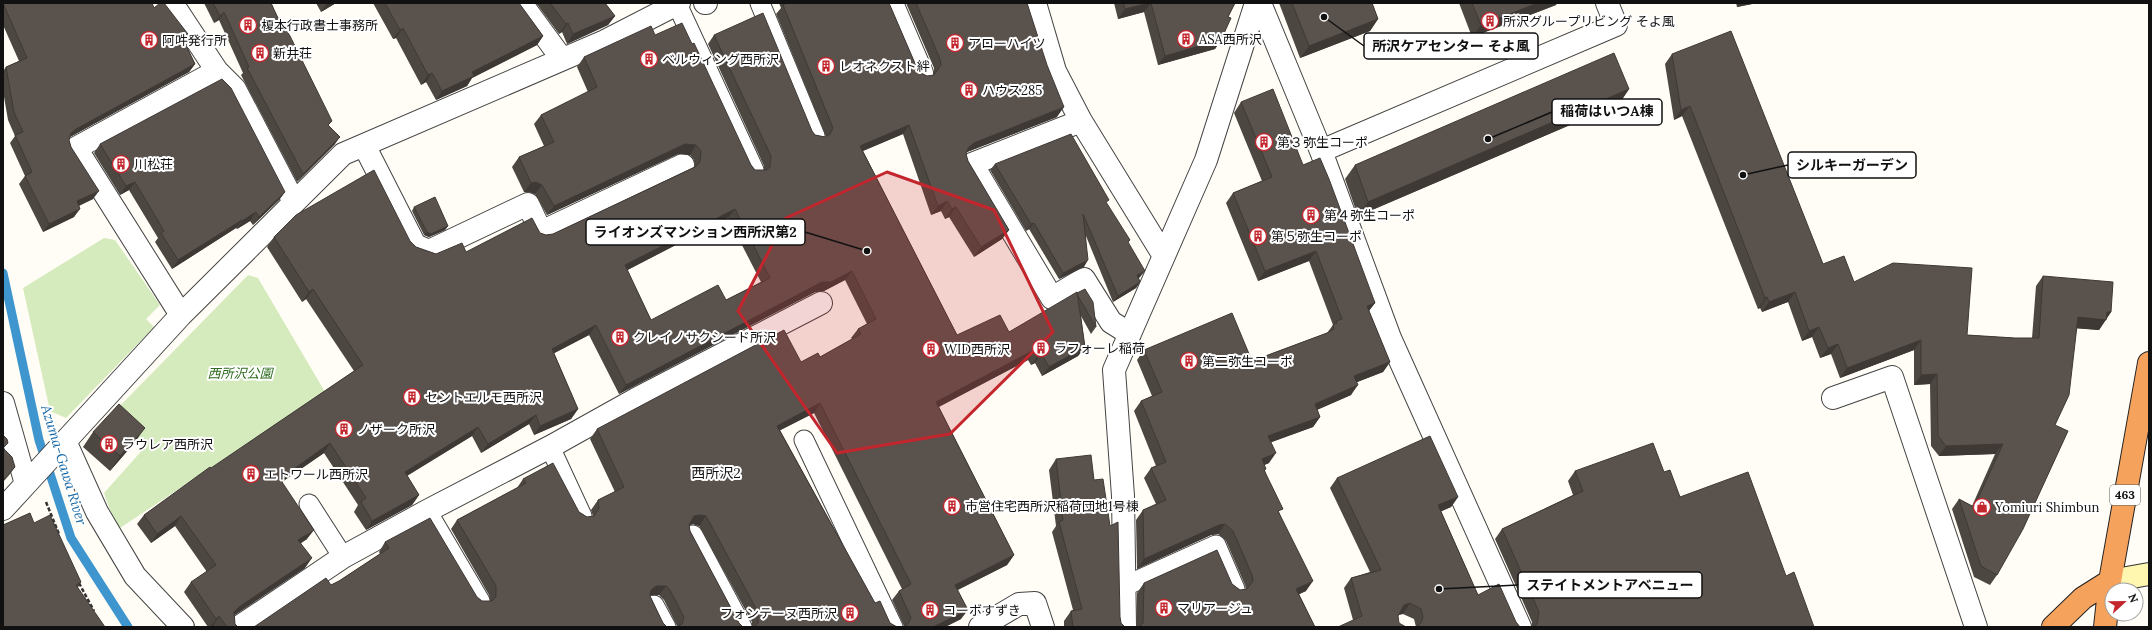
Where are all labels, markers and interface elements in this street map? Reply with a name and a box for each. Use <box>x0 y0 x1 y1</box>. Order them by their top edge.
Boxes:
building icon: 所沢グループリビング そよ風 <box>1480 11 1500 31</box>
place label: 所沢グループリビング そよ風 <box>1503 13 1675 30</box>
building icon: 榎本行政書士事務所 <box>238 15 258 35</box>
place label: 榎本行政書士事務所 <box>261 17 378 34</box>
building icon: ASA西所沢 <box>1176 29 1196 49</box>
building icon: 阿吽発行所 <box>139 30 159 50</box>
place label: ASA西所沢 <box>1198 31 1262 48</box>
place label: 阿吽発行所 <box>162 32 227 49</box>
building icon: アローハイツ <box>945 33 965 53</box>
callout: 所沢ケアセンター そよ風 <box>1364 33 1538 59</box>
place label: アローハイツ <box>968 35 1045 52</box>
text: 所沢ケアセンター そよ風 <box>1372 37 1530 55</box>
building icon: 新井荘 <box>250 43 270 63</box>
place label: 新井荘 <box>273 45 312 62</box>
building icon: ベルウィング西所沢 <box>639 49 659 69</box>
place label: ベルウィング西所沢 <box>662 51 779 68</box>
building icon: レオネクスト絆 <box>816 56 836 76</box>
place label: レオネクスト絆 <box>839 58 930 75</box>
building icon: ハウス285 <box>959 80 979 100</box>
place label: ハウス285 <box>982 82 1042 99</box>
callout: 稲荷はいつA棟 <box>1552 99 1662 125</box>
text: 稲荷はいつA棟 <box>1560 102 1654 120</box>
building icon: 第３弥生コーポ <box>1254 132 1274 152</box>
place label: 第３弥生コーポ <box>1277 134 1368 151</box>
callout: シルキーガーデン <box>1788 152 1916 178</box>
building icon: 川松荘 <box>111 154 131 174</box>
place label: 川松荘 <box>134 156 173 173</box>
text: シルキーガーデン <box>1796 156 1908 174</box>
building icon: 第４弥生コーポ <box>1301 205 1321 225</box>
place label: 第４弥生コーポ <box>1324 207 1415 224</box>
callout: ライオンズマンション西所沢第2 <box>586 219 805 245</box>
text: ライオンズマンション西所沢第2 <box>593 223 797 241</box>
building icon: 第５弥生コーポ <box>1248 226 1268 246</box>
place label: 第５弥生コーポ <box>1271 228 1362 245</box>
building icon: クレイノサクシード所沢 <box>610 327 630 347</box>
place label: クレイノサクシード所沢 <box>633 329 776 346</box>
building icon: ラフォーレ稲荷 <box>1031 338 1051 358</box>
building icon: WID西所沢 <box>921 339 941 359</box>
place label: ラフォーレ稲荷 <box>1054 340 1145 357</box>
place label: WID西所沢 <box>944 341 1010 358</box>
building icon: 第二弥生コーポ <box>1179 351 1199 371</box>
place label: 第二弥生コーポ <box>1202 353 1293 370</box>
park label: 西所沢公園 <box>207 365 274 382</box>
building icon: セントエルモ西所沢 <box>402 387 422 407</box>
place label: セントエルモ西所沢 <box>425 389 542 406</box>
water label: Azuma-Gawa River <box>37 402 91 528</box>
building icon: ノザーク所沢 <box>334 419 354 439</box>
place label: ノザーク所沢 <box>357 421 435 438</box>
building icon: ラウレア西所沢 <box>99 434 119 454</box>
place label: ラウレア西所沢 <box>122 436 213 453</box>
building icon: エトワール西所沢 <box>241 464 261 484</box>
district label: 西所沢2 <box>691 464 741 482</box>
place label: エトワール西所沢 <box>264 466 368 483</box>
road number: 463 <box>2110 485 2140 505</box>
building icon: 市営住宅西所沢稲荷団地1号棟 <box>942 496 962 516</box>
shop icon: Yomiuri Shimbun <box>1972 497 1992 517</box>
place label: 市営住宅西所沢稲荷団地1号棟 <box>965 498 1139 515</box>
place label: Yomiuri Shimbun <box>1994 499 2099 516</box>
callout: ステイトメントアベニュー <box>1518 572 1702 598</box>
text: ステイトメントアベニュー <box>1526 576 1694 594</box>
north arrow <box>2104 582 2144 622</box>
text: N <box>2125 592 2142 605</box>
building icon: マリアージュ <box>1154 598 1174 618</box>
building icon: コーボすずき <box>920 600 940 620</box>
place label: マリアージュ <box>1177 600 1253 617</box>
place label: コーボすずき <box>943 602 1021 619</box>
building icon: フォンテーヌ西所沢 <box>840 603 860 623</box>
place label: フォンテーヌ西所沢 <box>720 605 837 622</box>

